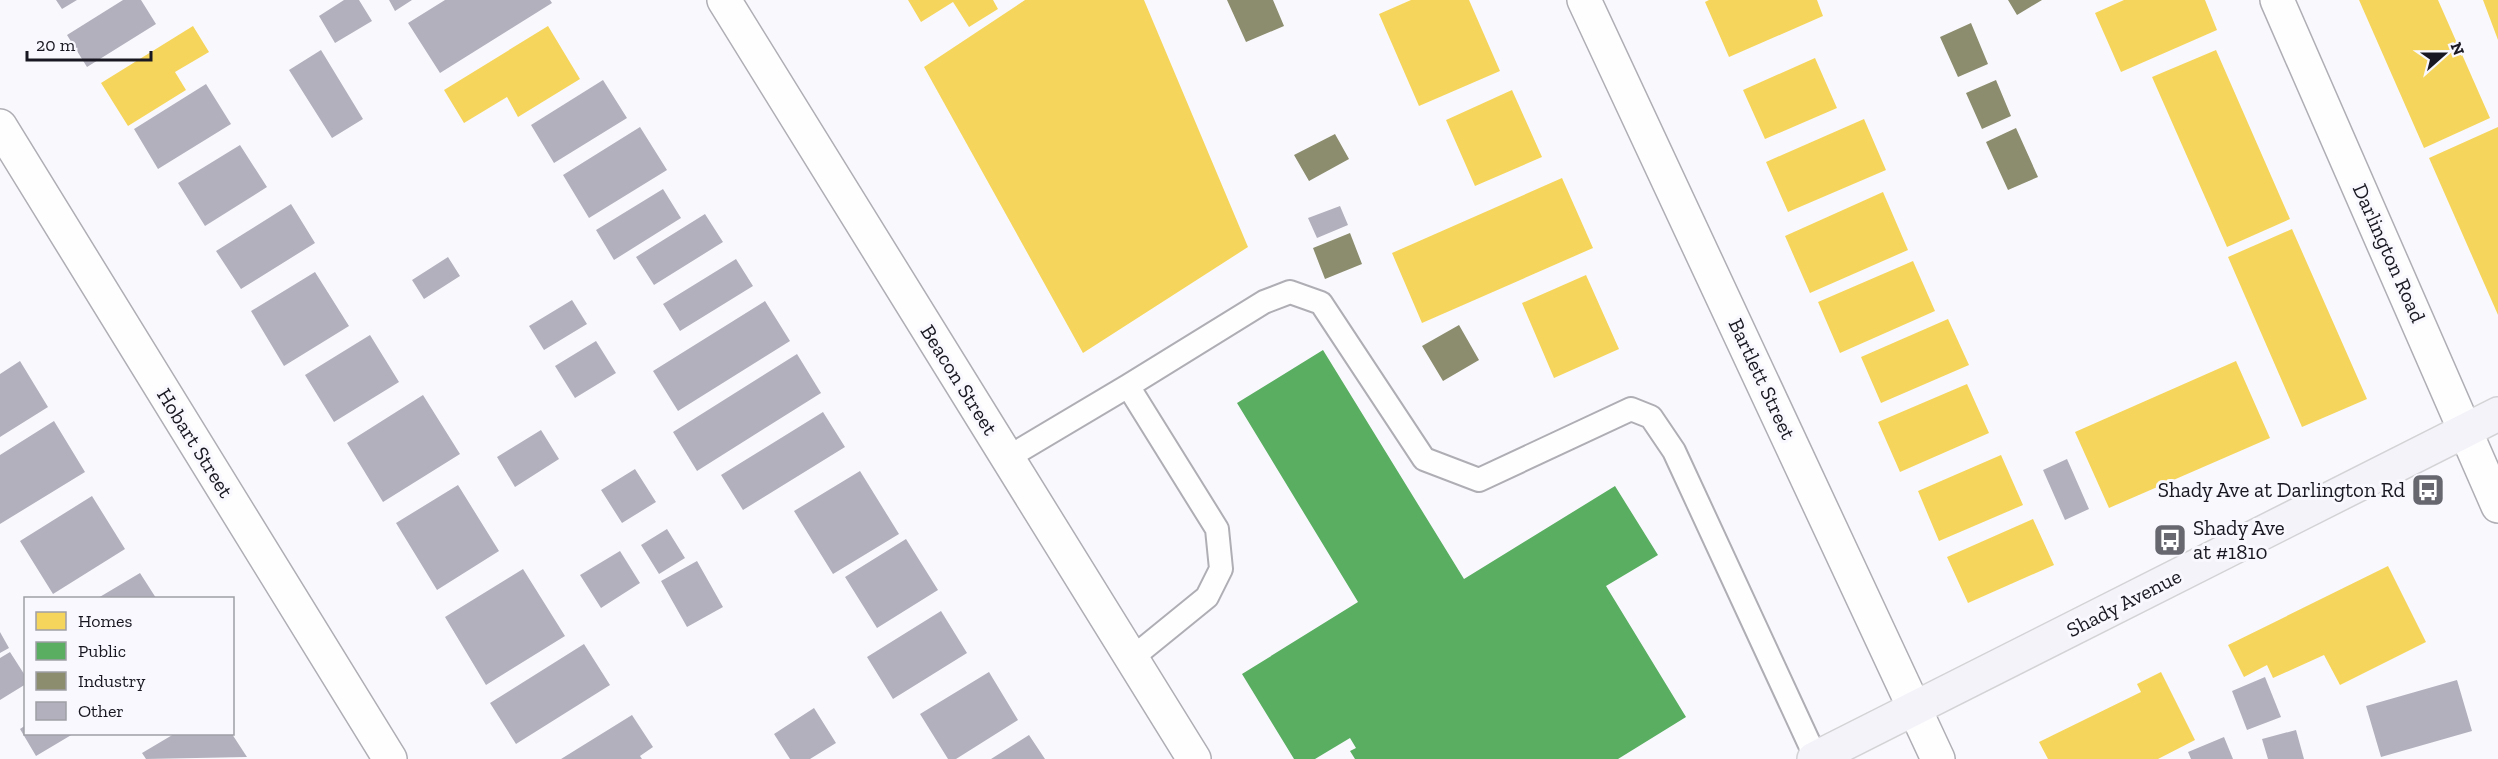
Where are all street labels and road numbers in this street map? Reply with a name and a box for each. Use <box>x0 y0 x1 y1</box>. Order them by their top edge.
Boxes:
street label: Darlington Road <box>2348 180 2431 326</box>
street label: Bartlett Street <box>1724 314 1801 443</box>
street label: Beacon Street <box>916 320 1003 440</box>
street label: Hobart Street <box>152 383 239 502</box>
street label: Shady Avenue <box>2062 563 2185 642</box>

